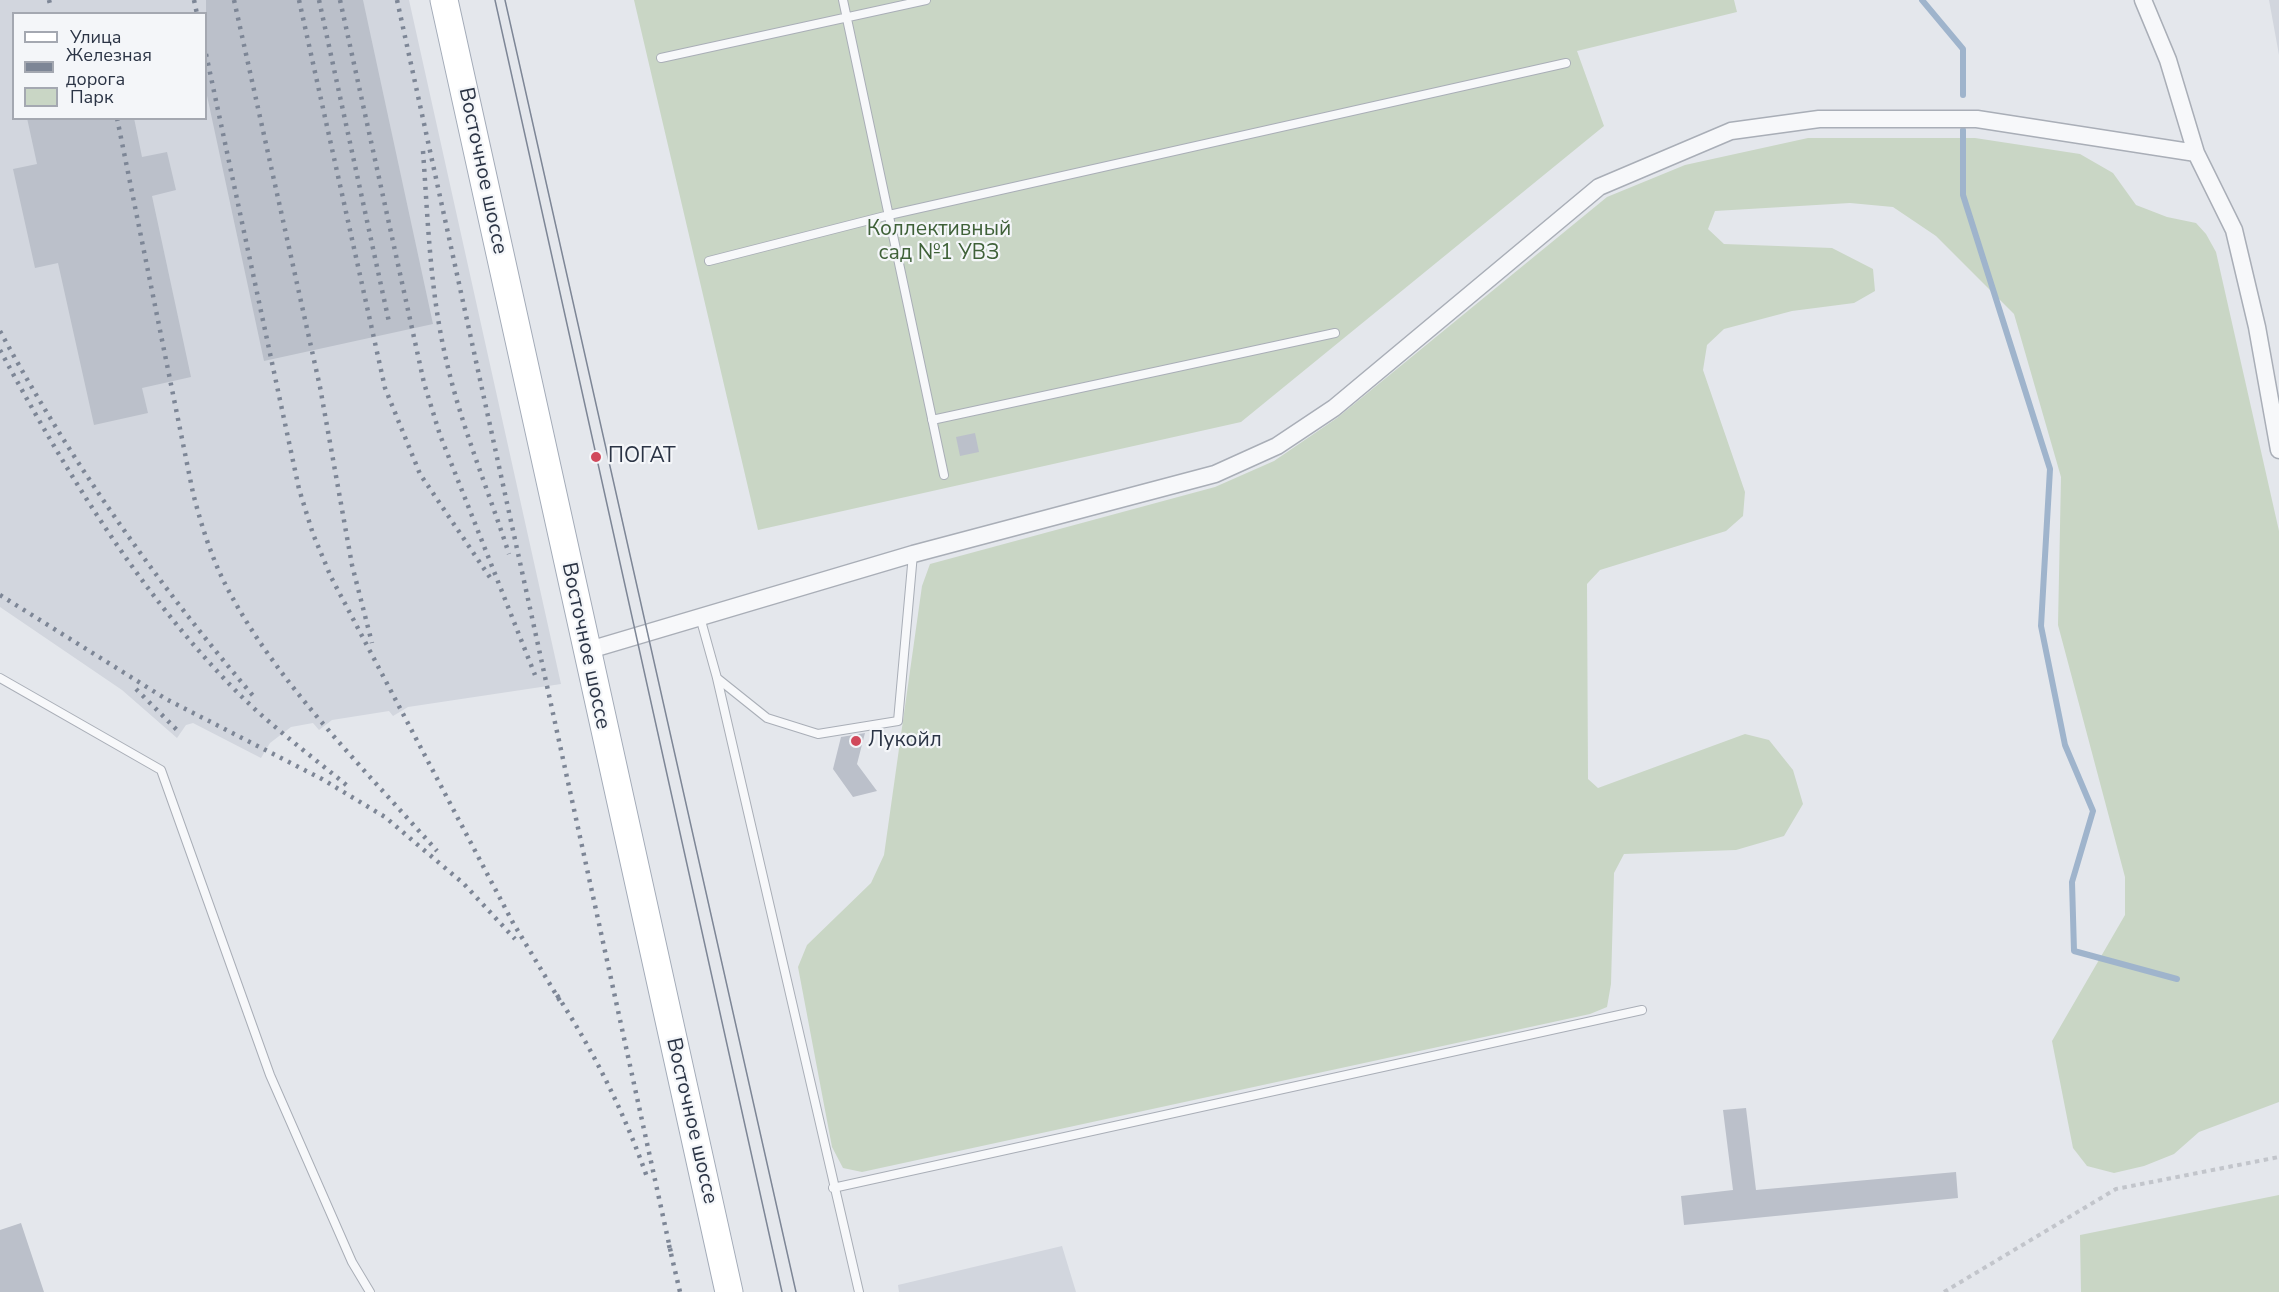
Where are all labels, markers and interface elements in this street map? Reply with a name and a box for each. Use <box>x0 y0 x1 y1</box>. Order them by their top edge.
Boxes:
legend <box>12 12 207 120</box>
text: Улица <box>70 25 121 49</box>
text: Железная дорога <box>66 43 152 91</box>
text: Парк <box>70 85 113 109</box>
street label: Восточное шоссе <box>452 85 512 257</box>
park label: Коллективный сад №1 УВЗ <box>867 217 1011 267</box>
place label: ПОГАТ <box>608 444 676 470</box>
marker: ПОГАТ <box>589 450 603 464</box>
street label: Восточное шоссе <box>555 560 615 732</box>
place label: Лукойл <box>868 728 942 754</box>
marker: Лукойл <box>849 734 863 748</box>
street label: Восточное шоссе <box>660 1035 722 1207</box>

